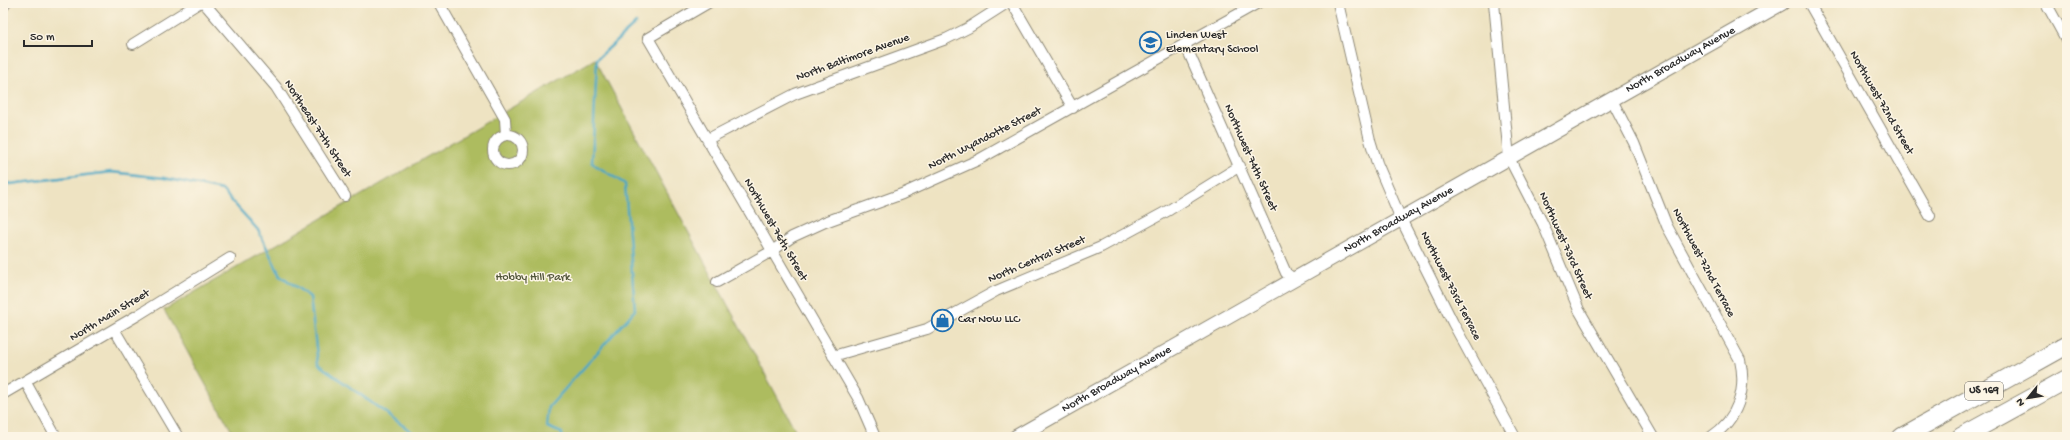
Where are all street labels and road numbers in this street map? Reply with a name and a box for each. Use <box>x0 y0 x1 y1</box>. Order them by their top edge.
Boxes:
street label: North Broadway Avenue <box>1623 23 1739 97</box>
street label: North Baltimore Avenue <box>794 31 912 85</box>
street label: Northwest 72nd Street <box>1846 49 1917 158</box>
street label: Northeast 77th Street <box>280 78 354 181</box>
street label: Northwest 74th Street <box>1220 102 1280 215</box>
street label: North Wyandotte Street <box>926 104 1045 174</box>
street label: Northwest 76th Street <box>740 176 811 285</box>
street label: North Broadway Avenue <box>1342 183 1457 257</box>
street label: Northwest 73rd Street <box>1535 190 1595 303</box>
street label: Northwest 72nd Terrace <box>1668 206 1738 321</box>
street label: Northwest 73rd Terrace <box>1416 229 1484 343</box>
street label: North Central Street <box>986 233 1089 287</box>
street label: North Main Street <box>68 286 153 345</box>
street label: North Broadway Avenue <box>1060 343 1175 416</box>
road number: US 169 <box>1965 382 2003 400</box>

